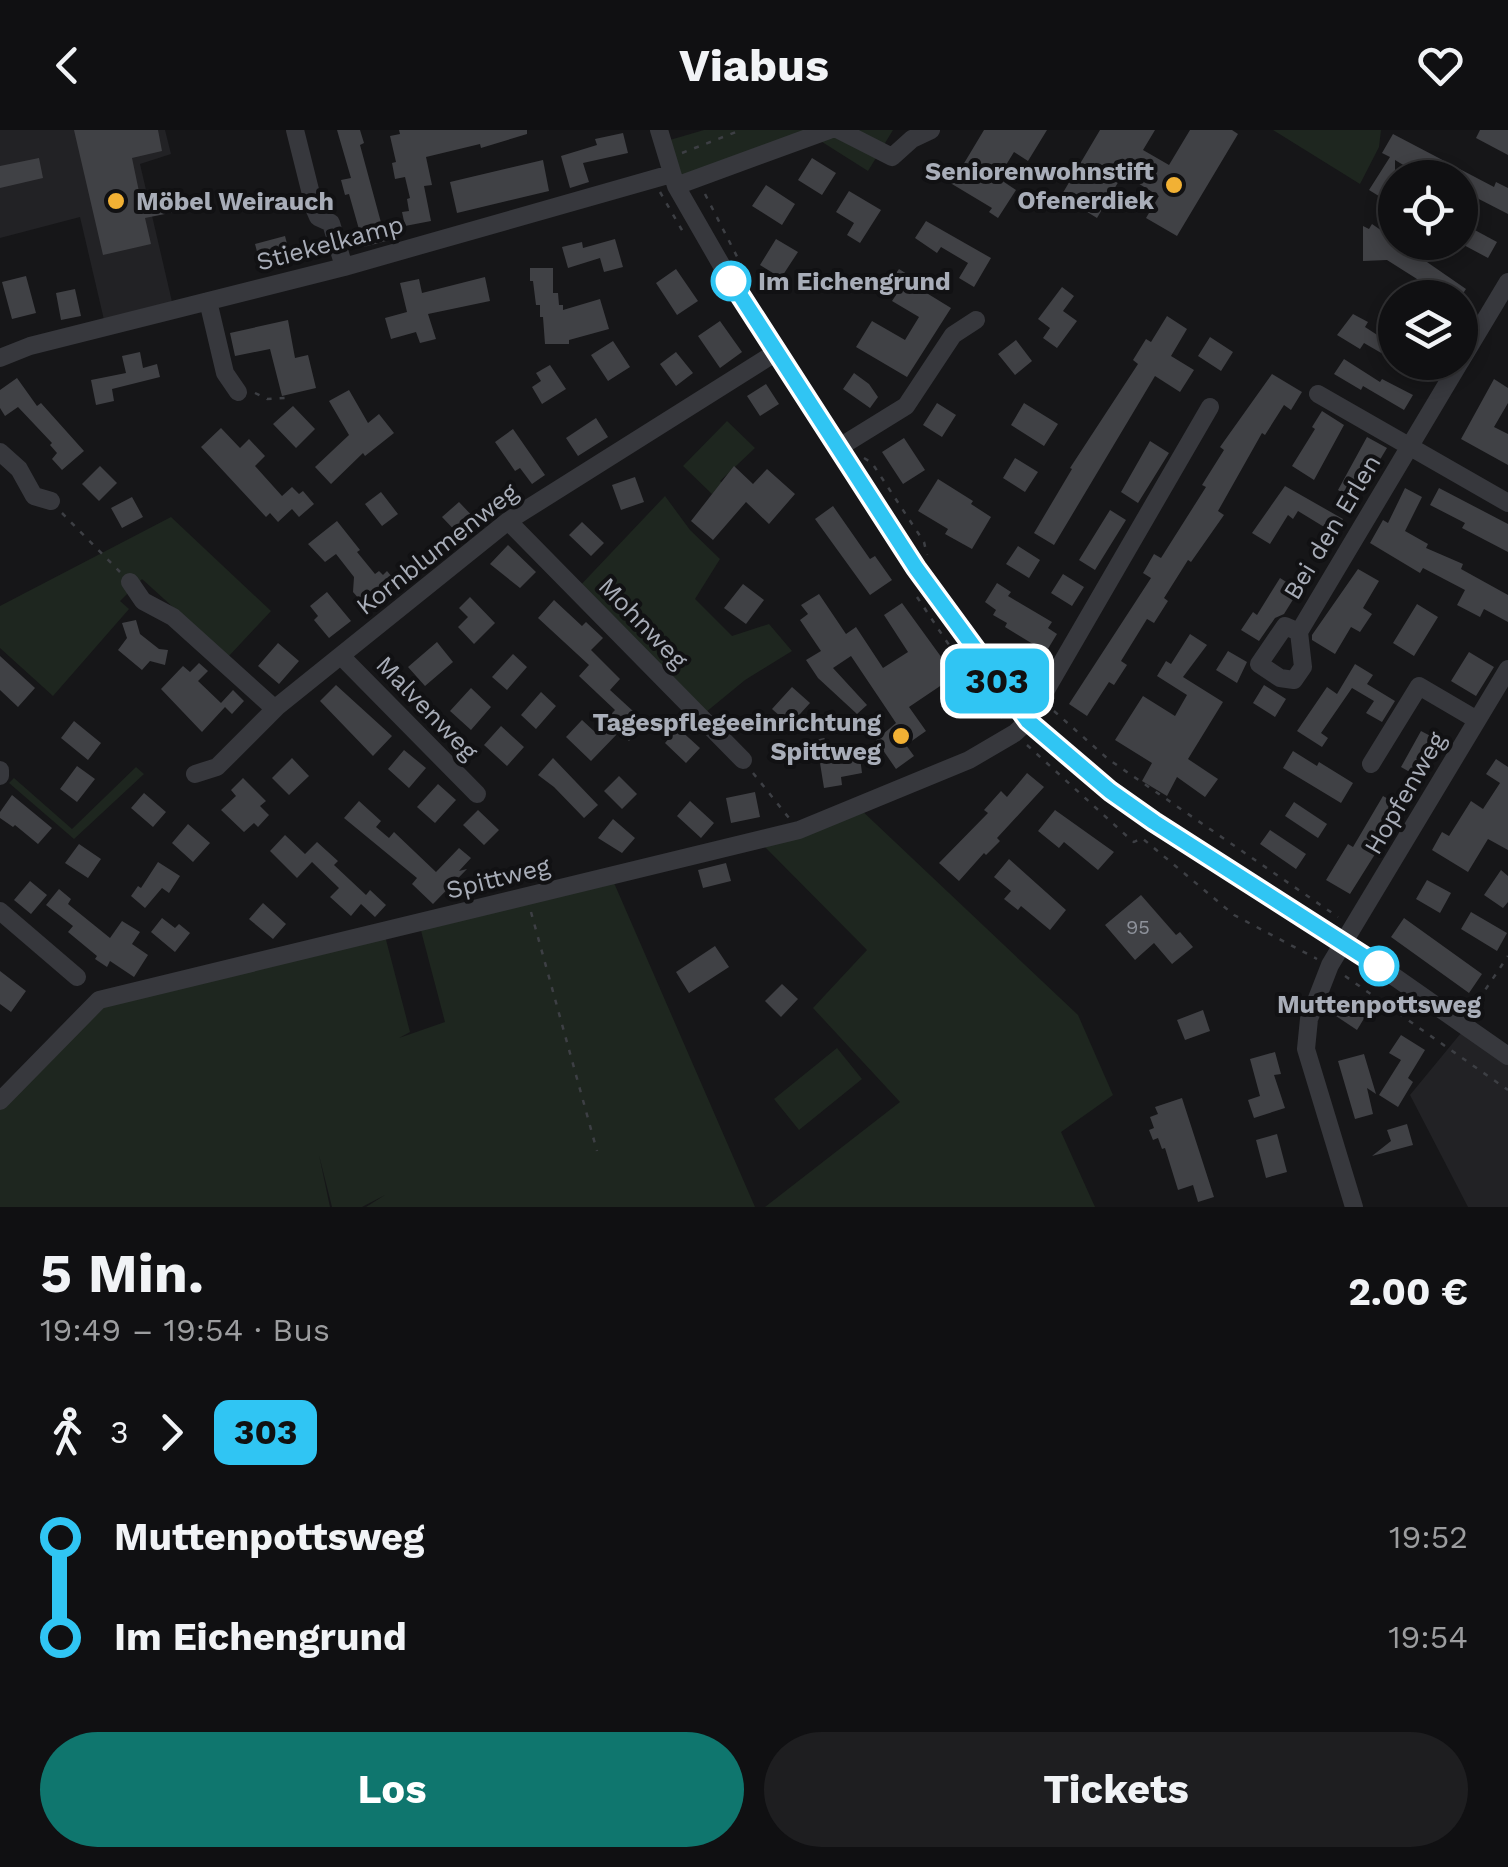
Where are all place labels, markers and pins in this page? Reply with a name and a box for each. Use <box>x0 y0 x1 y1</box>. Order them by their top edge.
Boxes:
place label: Seniorenwohnstift Ofenerdiek <box>925 157 1154 215</box>
marker: Seniorenwohnstift Ofenerdiek <box>1163 174 1185 196</box>
place label: Möbel Weirauch <box>136 187 334 216</box>
marker: Möbel Weirauch <box>105 190 127 212</box>
marker: Im Eichengrund <box>712 262 750 300</box>
place label: Im Eichengrund <box>758 267 951 296</box>
place label: Tagespflegeeinrichtung Spittweg <box>593 708 881 766</box>
marker: Tagespflegeeinrichtung Spittweg <box>890 725 912 747</box>
marker: Muttenpottsweg <box>1360 947 1398 985</box>
place label: Muttenpottsweg <box>1277 990 1481 1019</box>

